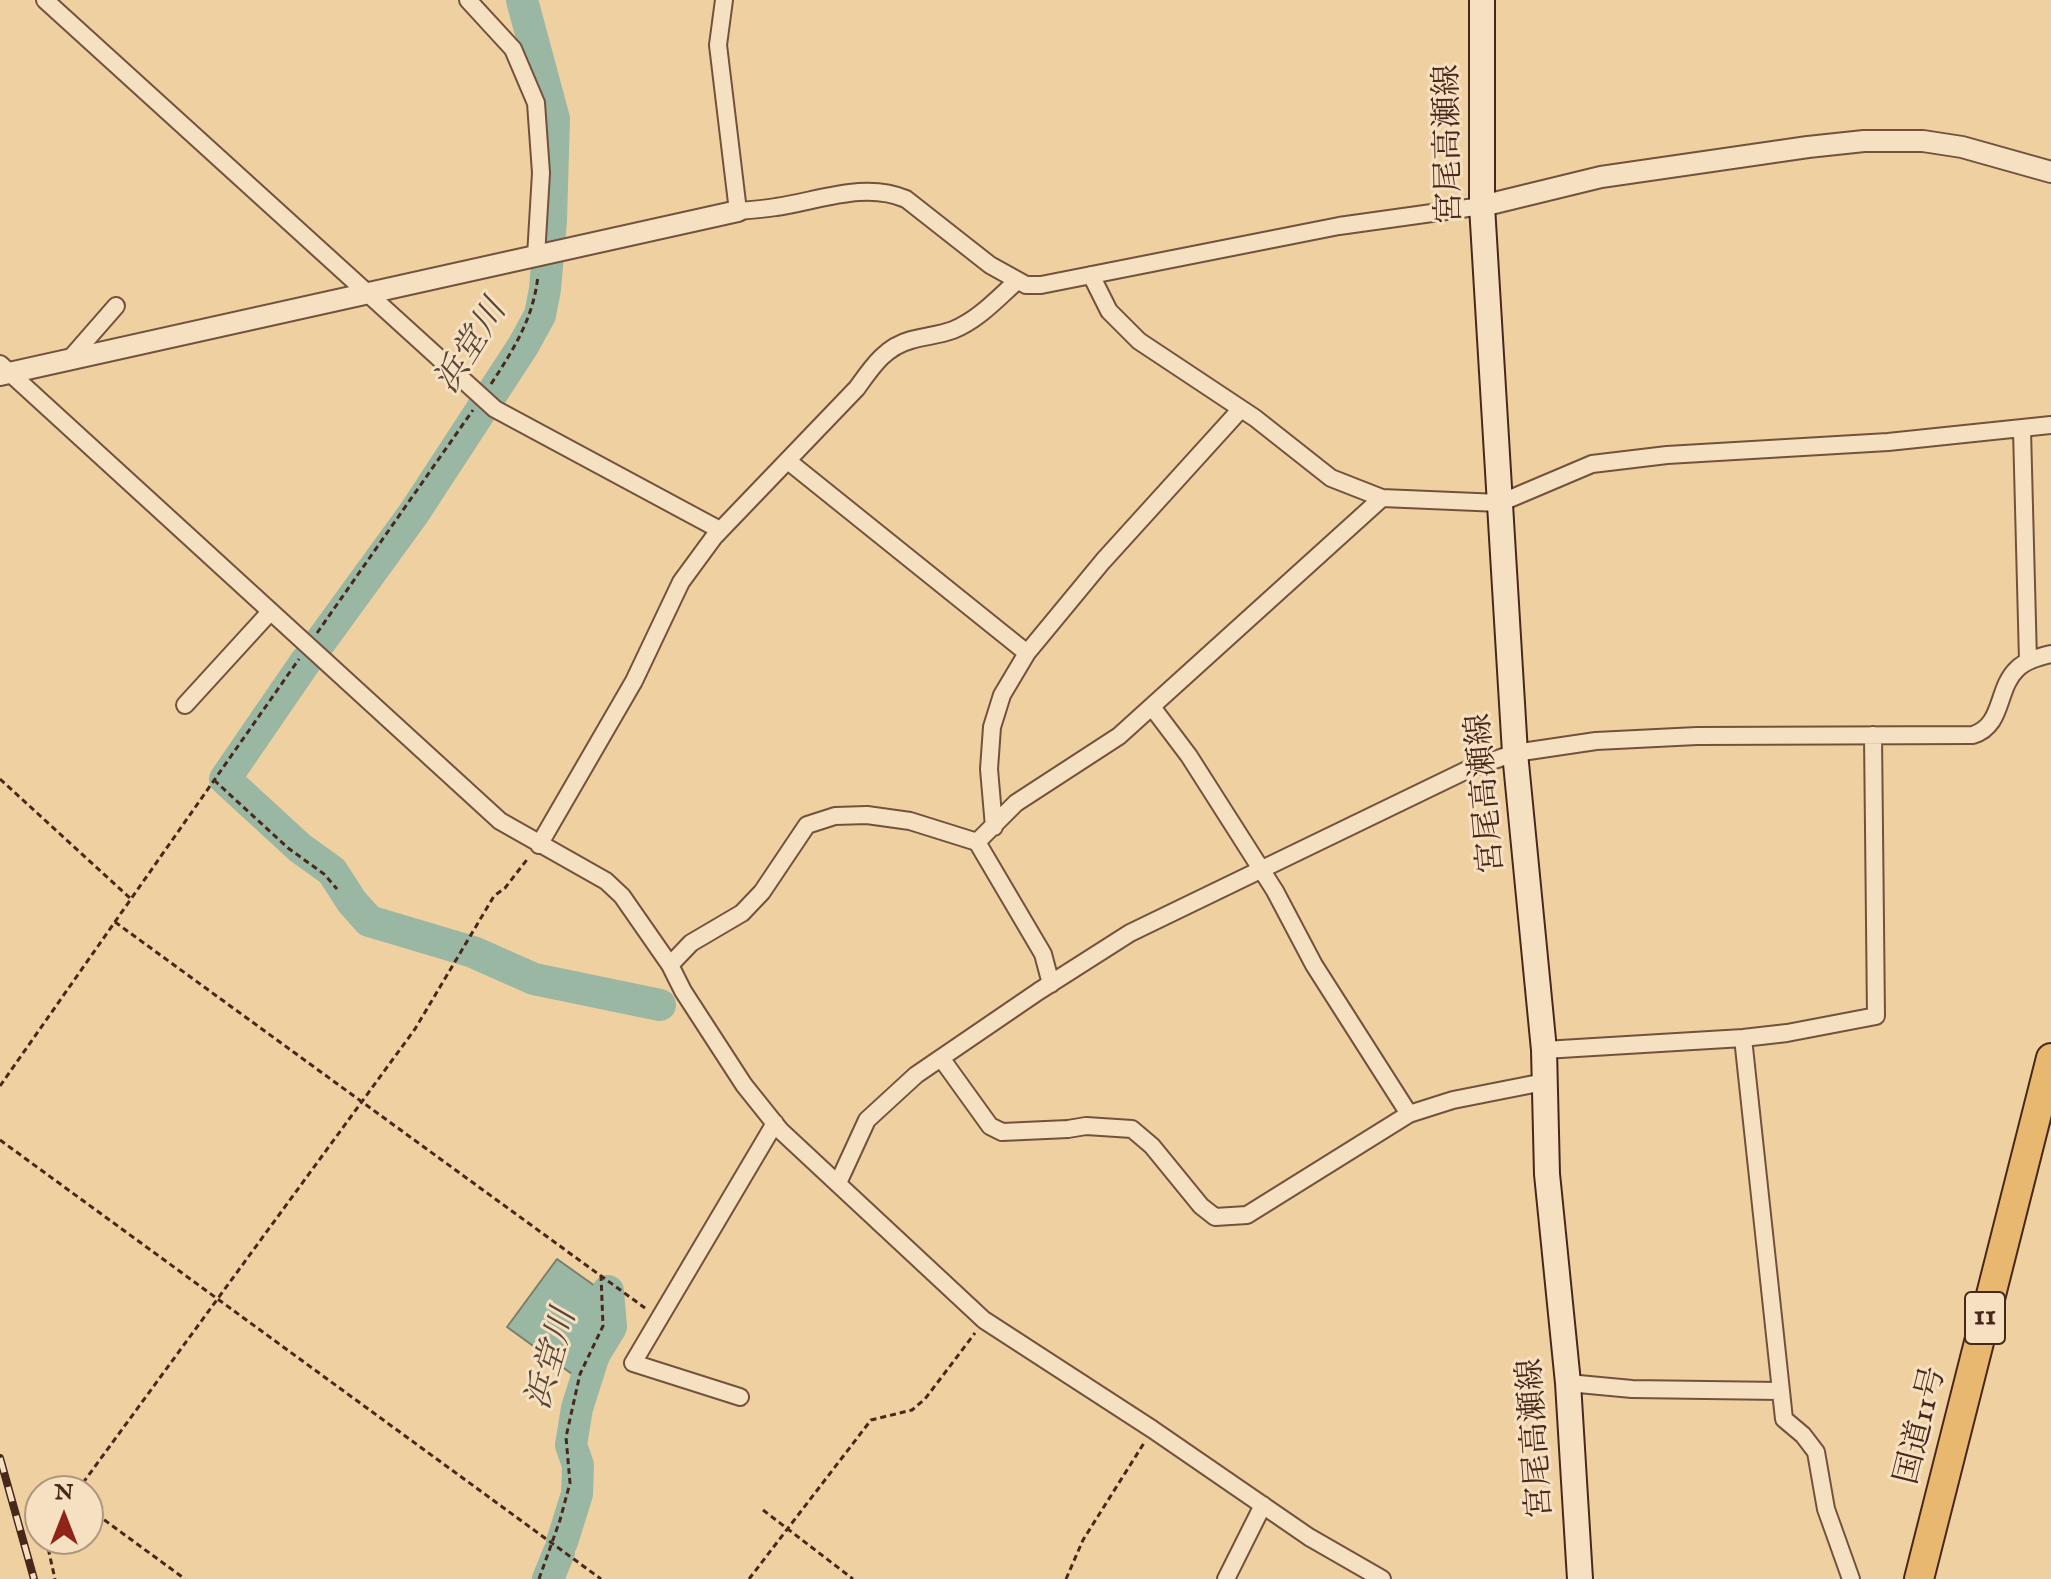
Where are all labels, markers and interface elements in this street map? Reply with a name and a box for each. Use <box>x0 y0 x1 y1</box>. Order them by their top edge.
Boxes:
street label: 宮尾高瀬線 <box>1430 64 1472 224</box>
water label: 浜堂川 <box>429 294 517 402</box>
street label: 宮尾高瀬線 <box>1462 712 1514 874</box>
road number: 11 <box>1965 1292 2005 1344</box>
water label: 浜堂川 <box>520 1305 588 1415</box>
street label: 宮尾高瀬線 <box>1513 1357 1563 1519</box>
street label: 国道11号 <box>1890 1363 1956 1489</box>
north arrow <box>24 1475 104 1555</box>
text: N <box>54 1479 74 1507</box>

